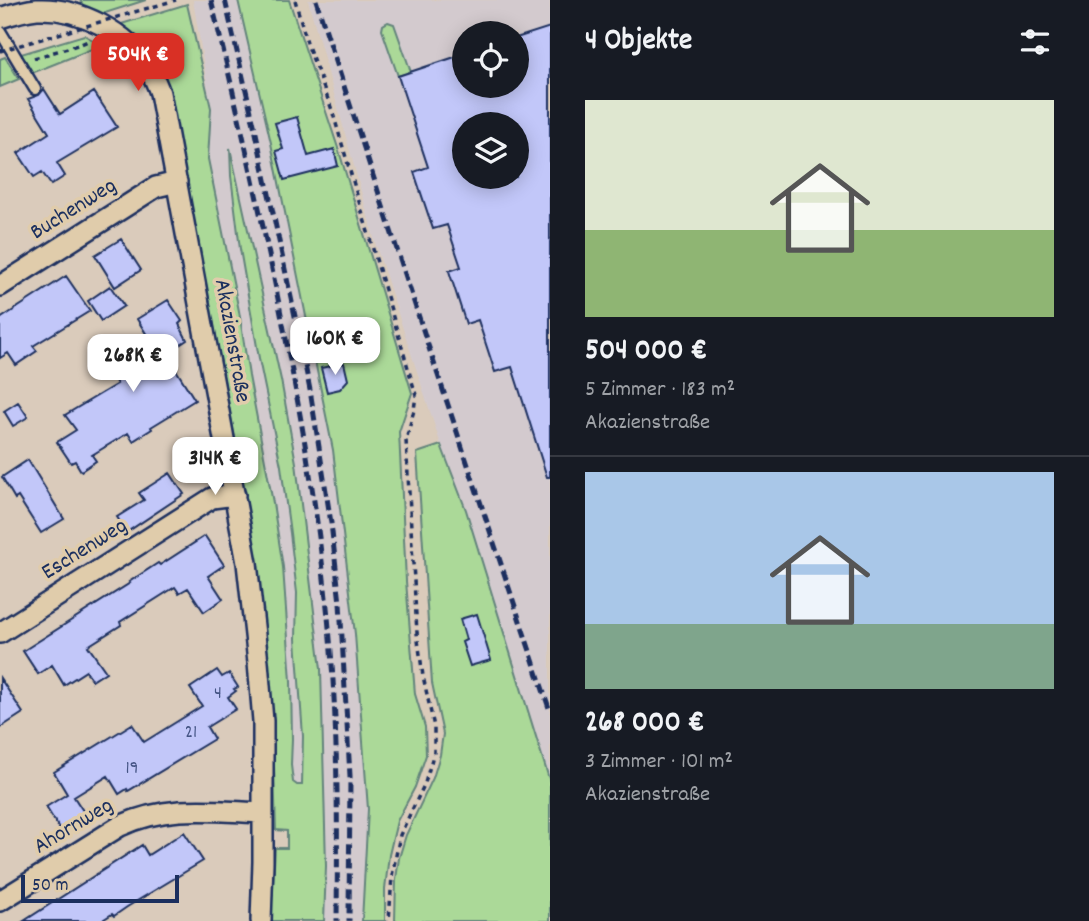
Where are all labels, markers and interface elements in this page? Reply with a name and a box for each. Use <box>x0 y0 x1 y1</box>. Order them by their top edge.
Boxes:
map controls <box>452 21 529 189</box>
button: locate <box>452 21 529 98</box>
text: 4 Objekte <box>585 21 692 64</box>
icon: filters <box>1016 23 1054 61</box>
pin: 504K € <box>81 34 195 93</box>
text: 504K € <box>107 39 169 72</box>
button: layers <box>452 112 529 189</box>
icon: home <box>757 145 883 271</box>
street label: Buchenweg <box>24 170 124 250</box>
street label: Akazienstraße <box>204 277 258 405</box>
pin: 160K € <box>278 318 392 377</box>
text: 160K € <box>306 323 364 356</box>
text: 504 000 € <box>585 331 707 374</box>
pin: 268K € <box>76 334 190 394</box>
text: 268K € <box>103 340 163 373</box>
text: 5 Zimmer · 183 m² <box>585 374 735 407</box>
text: Akazienstraße <box>585 407 710 440</box>
pin: 314K € <box>158 438 272 497</box>
text: 314K € <box>188 443 242 476</box>
street label: Eschenweg <box>36 511 134 589</box>
icon: home <box>757 517 883 643</box>
house number: 4 <box>214 681 222 708</box>
text: 268 000 € <box>585 703 704 746</box>
house number: 21 <box>185 720 197 747</box>
text: 3 Zimmer · 101 m² <box>585 746 733 779</box>
house number: 19 <box>126 756 138 783</box>
text: Akazienstraße <box>585 779 710 812</box>
street label: Ahornweg <box>28 790 120 864</box>
scale bar <box>21 872 178 904</box>
text: 50 m <box>32 873 69 900</box>

